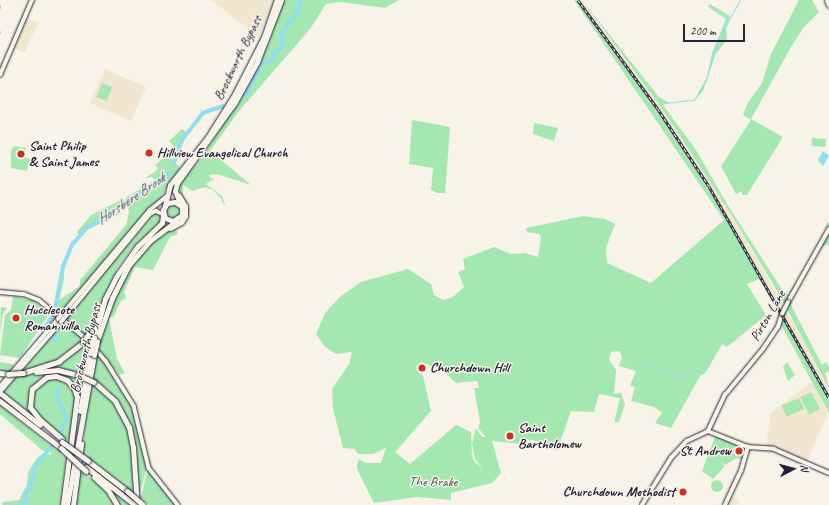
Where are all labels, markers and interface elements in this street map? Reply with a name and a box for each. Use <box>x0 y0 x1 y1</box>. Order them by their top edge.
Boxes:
street label: Brockworth Bypass <box>210 13 266 103</box>
scale bar <box>685 16 747 42</box>
text: 200 m <box>690 23 716 39</box>
place label: Saint Philip & Saint James <box>29 138 99 170</box>
place label: Hillview Evangelical Church <box>157 145 288 161</box>
marker: Hillview Evangelical Church <box>144 148 154 158</box>
marker: Saint Philip & Saint James <box>16 149 26 159</box>
water label: Horsbere Brook <box>93 169 169 229</box>
street label: Pirton Lane <box>747 287 789 345</box>
street label: Brockworth Bypass <box>67 301 105 395</box>
place label: Hucclecote Roman villa <box>24 302 78 334</box>
marker: Hucclecote Roman villa <box>11 313 21 323</box>
place label: Churchdown Hill <box>430 360 509 376</box>
marker: Churchdown Hill <box>417 363 427 373</box>
place label: Saint Bartholomew <box>518 420 581 452</box>
marker: Saint Bartholomew <box>505 431 515 441</box>
place label: St Andrew <box>680 443 731 459</box>
marker: St Andrew <box>734 446 744 456</box>
north arrow <box>773 449 813 489</box>
text: N <box>798 464 812 472</box>
park label: The Brake <box>408 474 458 490</box>
place label: Churchdown Methodist <box>563 484 675 500</box>
marker: Churchdown Methodist <box>678 487 688 497</box>

